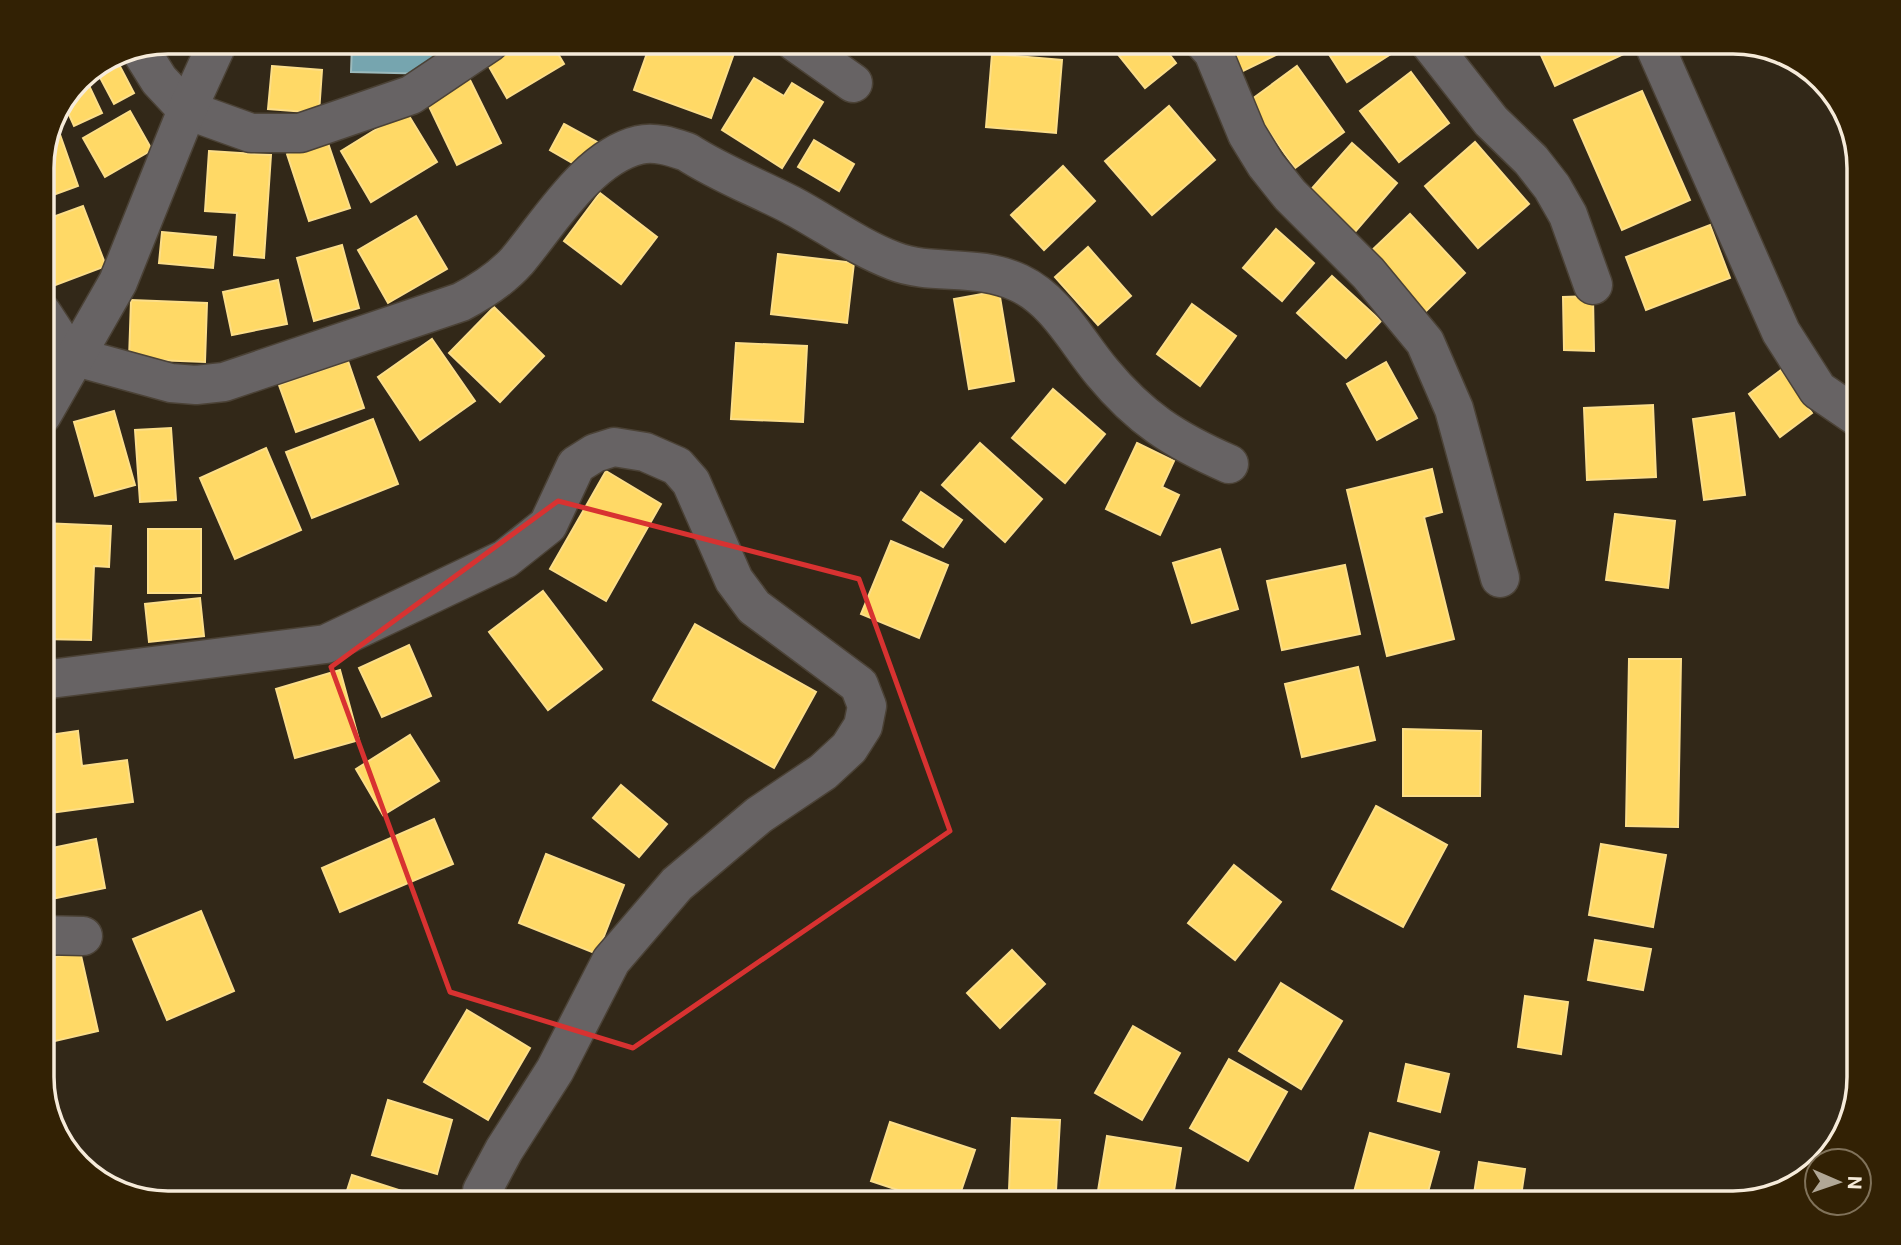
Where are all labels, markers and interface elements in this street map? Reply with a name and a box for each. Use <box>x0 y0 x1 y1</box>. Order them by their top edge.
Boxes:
north arrow <box>1803 1147 1873 1217</box>
text: N <box>1843 1175 1866 1190</box>

